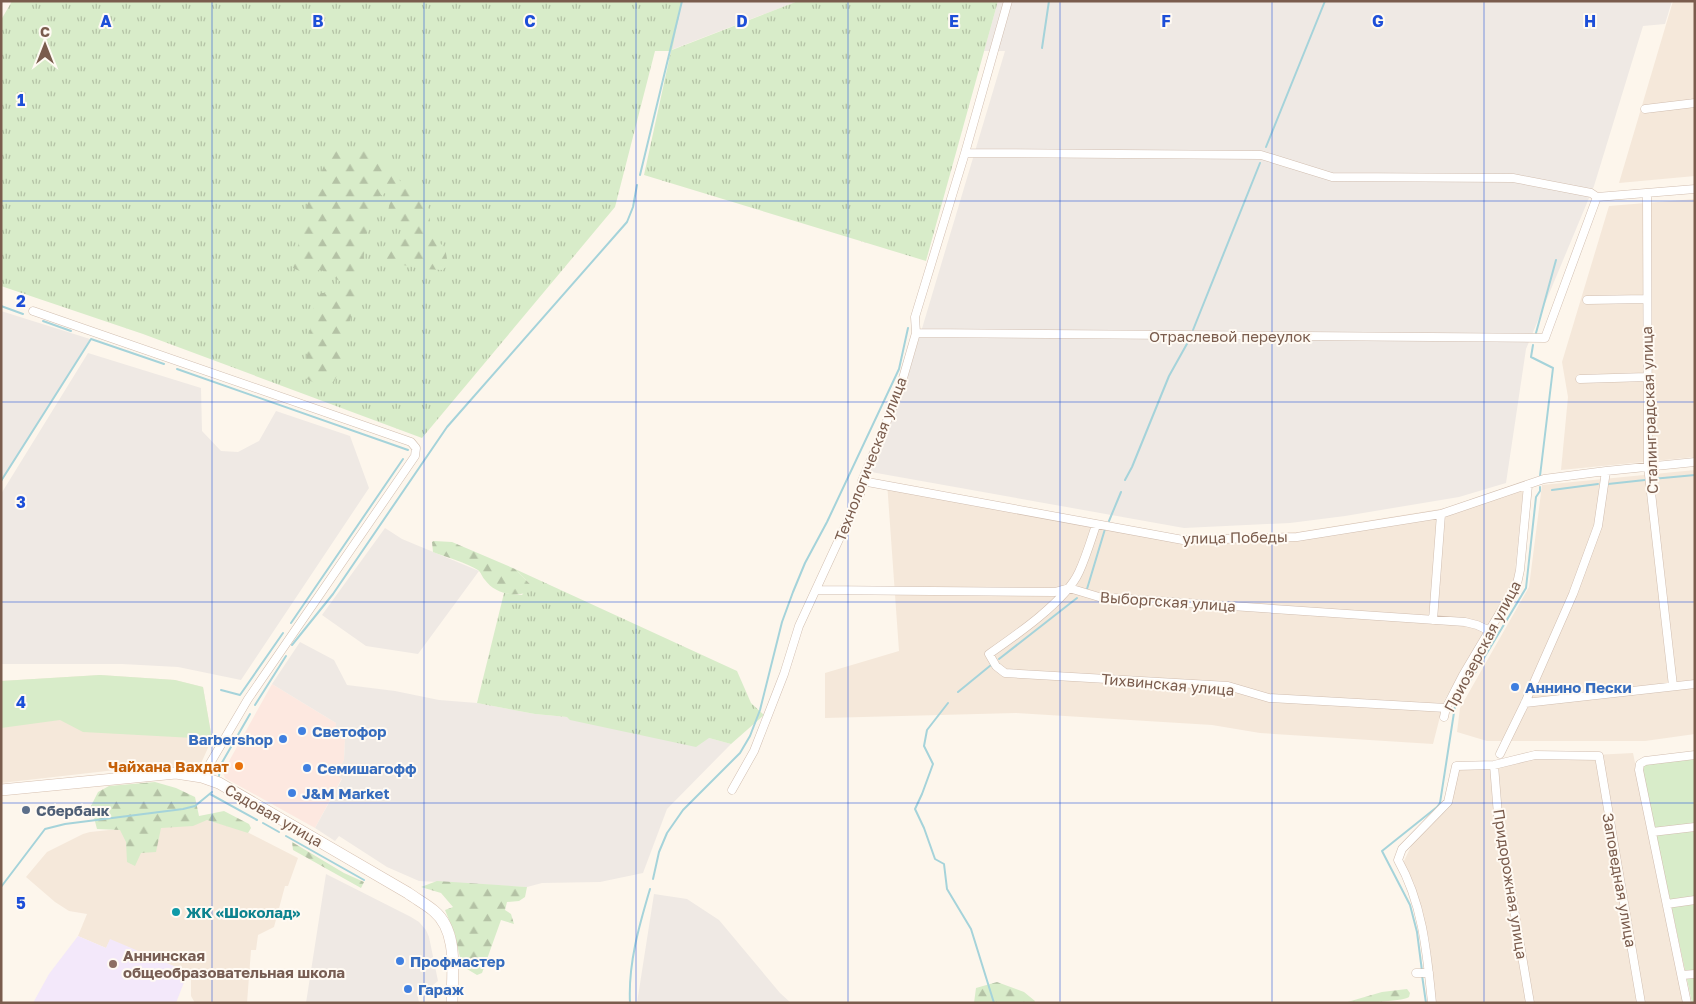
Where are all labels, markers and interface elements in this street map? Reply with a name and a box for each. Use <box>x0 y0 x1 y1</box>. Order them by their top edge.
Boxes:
text: A <box>100 11 112 31</box>
text: B <box>312 11 324 31</box>
text: C <box>524 11 536 31</box>
text: D <box>736 11 748 31</box>
text: E <box>949 11 959 31</box>
text: F <box>1161 11 1171 31</box>
text: G <box>1372 11 1384 31</box>
text: H <box>1584 11 1596 31</box>
north arrow <box>20 20 70 70</box>
text: С <box>40 23 50 40</box>
text: 1 <box>17 90 25 110</box>
text: 2 <box>16 291 26 311</box>
street label: Сталинградская улица <box>1637 326 1661 494</box>
street label: Отраслевой переулок <box>1149 327 1311 345</box>
street label: Технологическая улица <box>830 374 910 544</box>
text: 3 <box>16 492 26 512</box>
street label: улица Победы <box>1182 527 1288 547</box>
street label: Приозерская улица <box>1440 577 1524 715</box>
street label: Выборгская улица <box>1099 587 1237 615</box>
street label: Тихвинская улица <box>1101 669 1235 699</box>
place label: Аннино Пески <box>1525 678 1632 696</box>
marker: Аннино Пески <box>1509 681 1521 693</box>
text: 4 <box>16 692 26 712</box>
place label: Светофор <box>312 722 386 740</box>
marker: Светофор <box>296 725 308 737</box>
place label: Barbershop <box>188 730 273 748</box>
marker: Barbershop <box>277 733 289 745</box>
place label: Чайхана Вахдат <box>108 757 229 775</box>
place label: Семишагофф <box>317 759 417 777</box>
marker: Чайхана Вахдат <box>233 760 245 772</box>
marker: Семишагофф <box>301 762 313 774</box>
street label: Садовая улица <box>222 780 326 850</box>
place label: J&M Market <box>302 784 389 802</box>
marker: J&M Market <box>286 787 298 799</box>
place label: Сбербанк <box>36 801 110 819</box>
marker: Сбербанк <box>20 804 32 816</box>
street label: Придорожная улица <box>1490 808 1532 960</box>
street label: Заповедная улица <box>1599 811 1641 949</box>
text: 5 <box>16 893 26 913</box>
place label: ЖК «Шоколад» <box>186 903 300 921</box>
marker: ЖК «Шоколад» <box>170 906 182 918</box>
place label: Аннинская общеобразовательная школа <box>123 946 345 981</box>
place label: Профмастер <box>410 952 505 970</box>
marker: Профмастер <box>394 955 406 967</box>
marker: Аннинская общеобразовательная школа <box>107 958 119 970</box>
place label: Гараж <box>418 980 465 998</box>
marker: Гараж <box>402 983 414 995</box>

